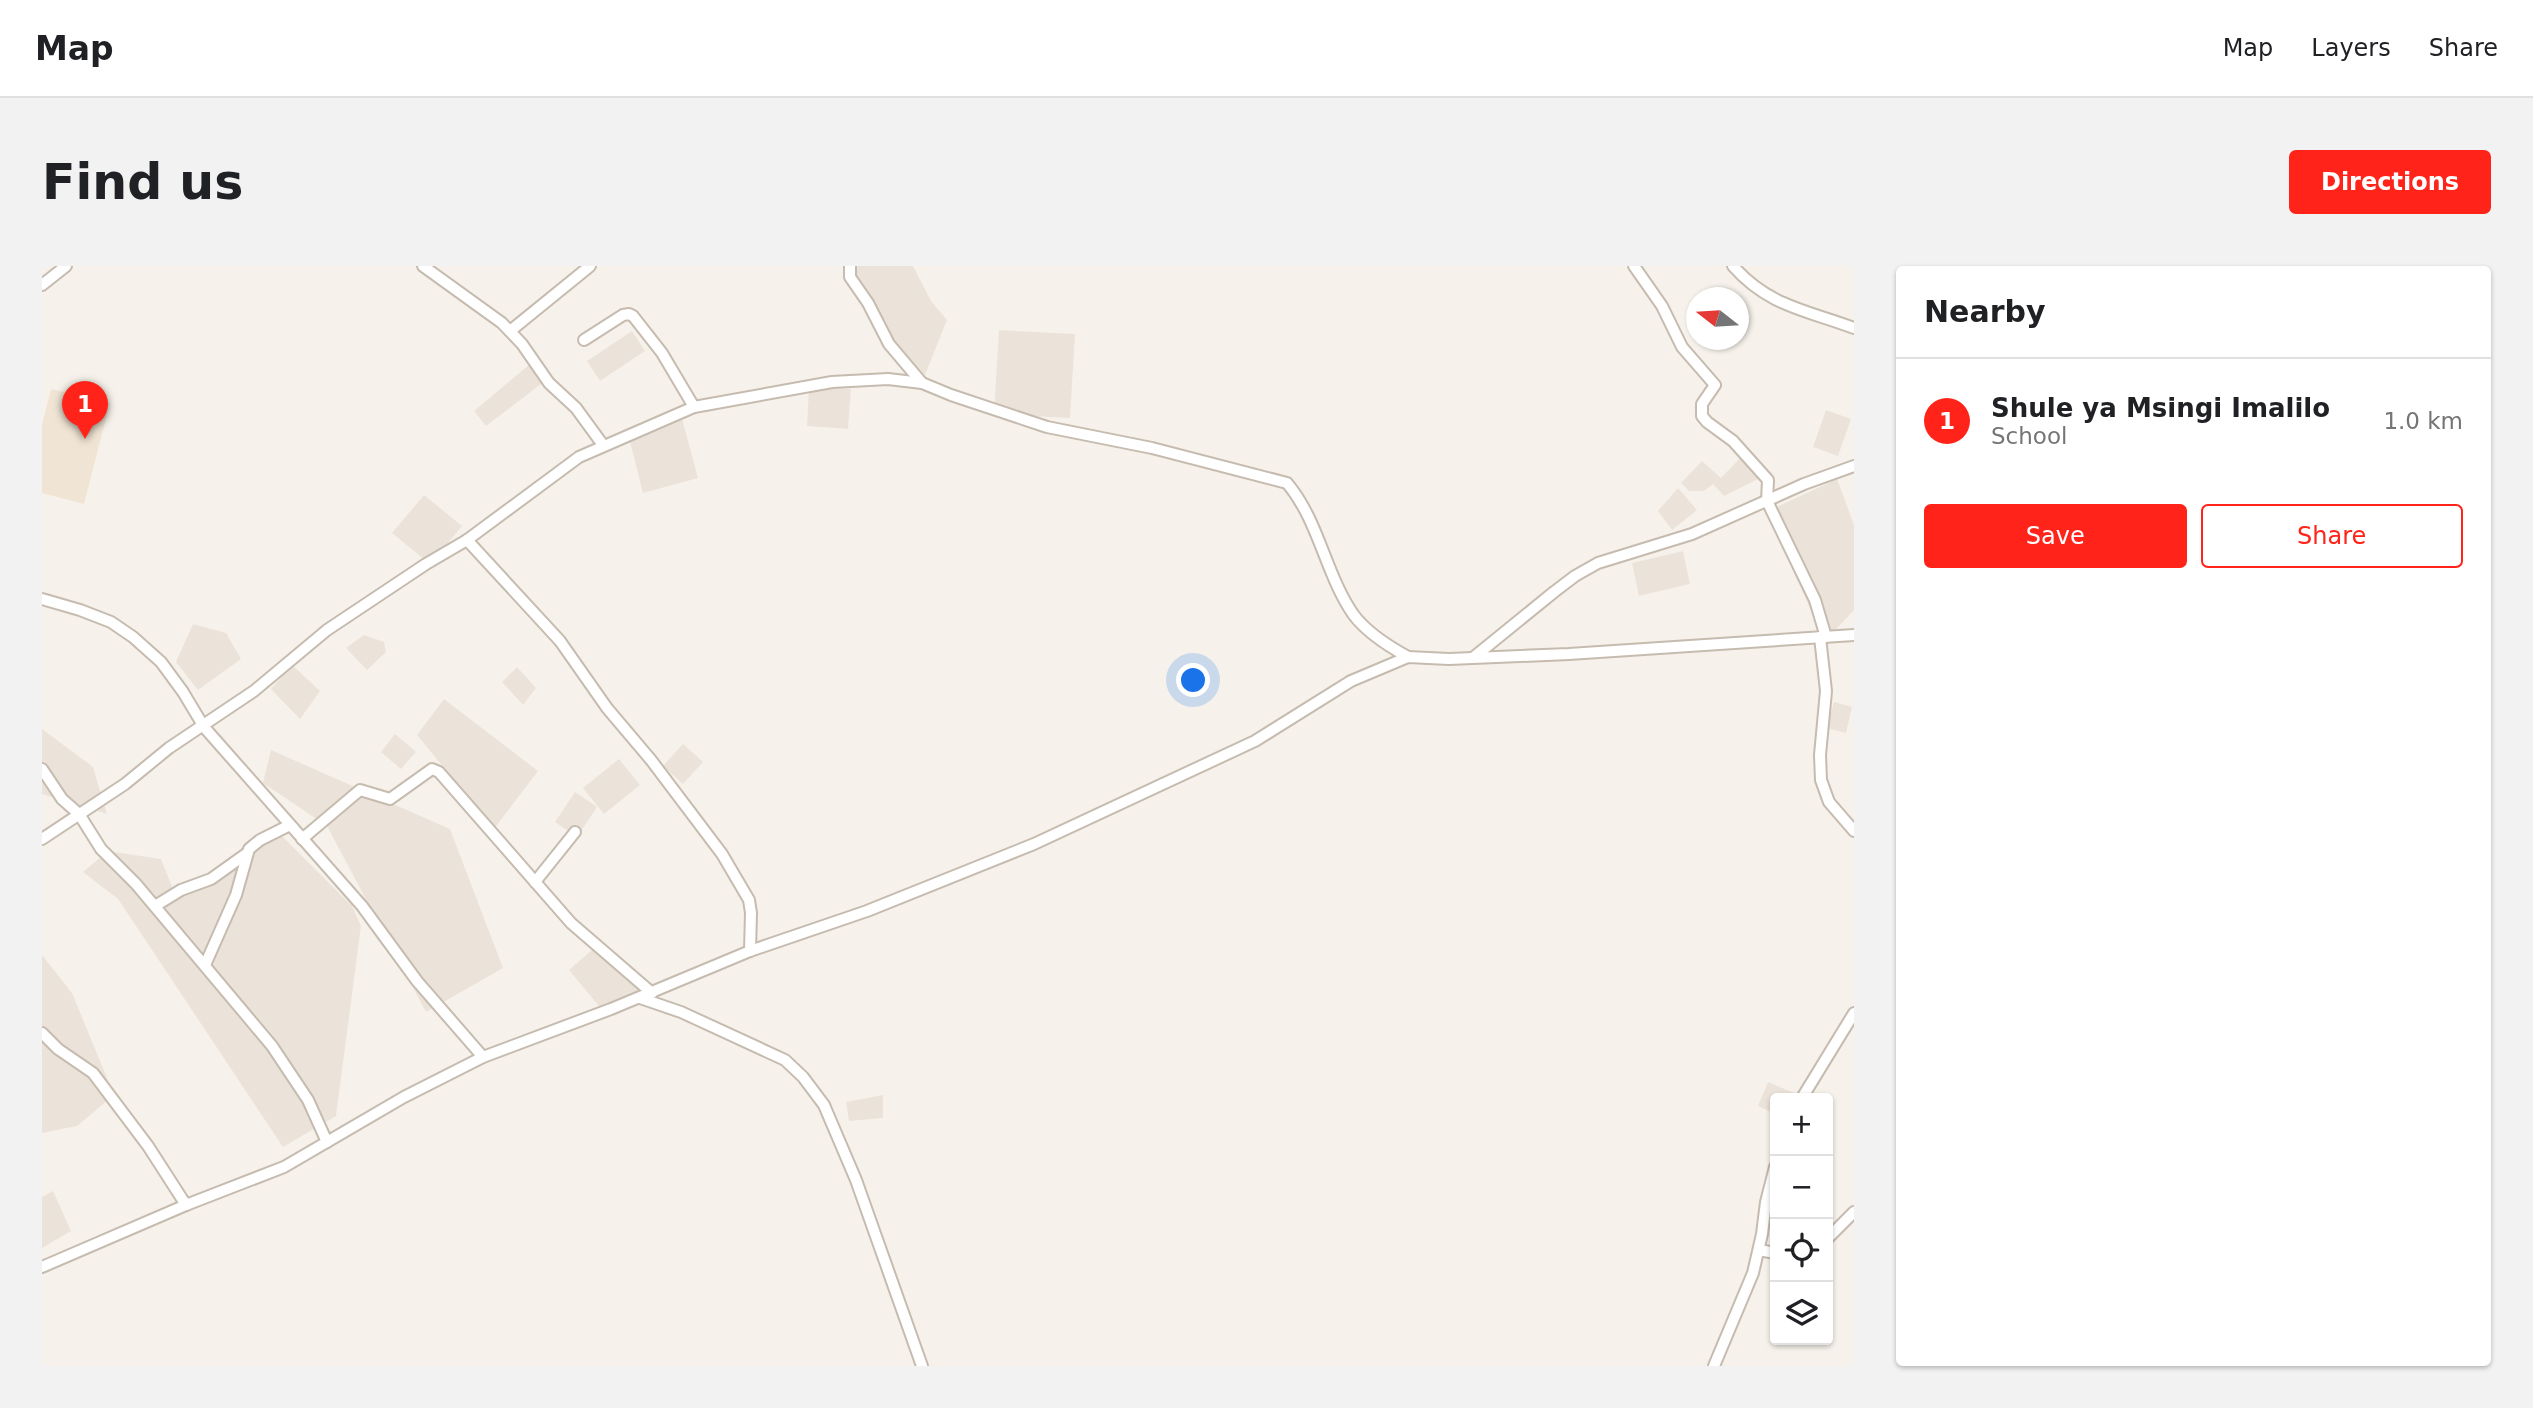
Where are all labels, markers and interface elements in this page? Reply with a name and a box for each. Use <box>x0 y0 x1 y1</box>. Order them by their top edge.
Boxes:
text: Map <box>35 29 114 68</box>
text: Map <box>2223 34 2273 62</box>
text: Layers <box>2311 34 2391 62</box>
text: Share <box>2429 34 2498 62</box>
button: Directions <box>2289 150 2491 214</box>
text: Find us <box>42 154 243 211</box>
north arrow <box>1686 287 1749 350</box>
text: Nearby <box>1924 294 2046 329</box>
pin: 1 <box>62 381 108 439</box>
text: Shule ya Msingi Imalilo <box>1991 393 2330 423</box>
text: 1 <box>1939 408 1955 434</box>
text: 1.0 km <box>2383 408 2463 434</box>
text: School <box>1991 423 2067 449</box>
button: Save <box>1924 504 2187 568</box>
button: Share <box>2201 504 2463 568</box>
your location <box>1176 663 1210 697</box>
map controls <box>1770 1093 1833 1345</box>
button: + <box>1770 1093 1833 1156</box>
button: − <box>1770 1156 1833 1219</box>
button: locate <box>1770 1219 1833 1282</box>
button: layers <box>1770 1282 1833 1345</box>

